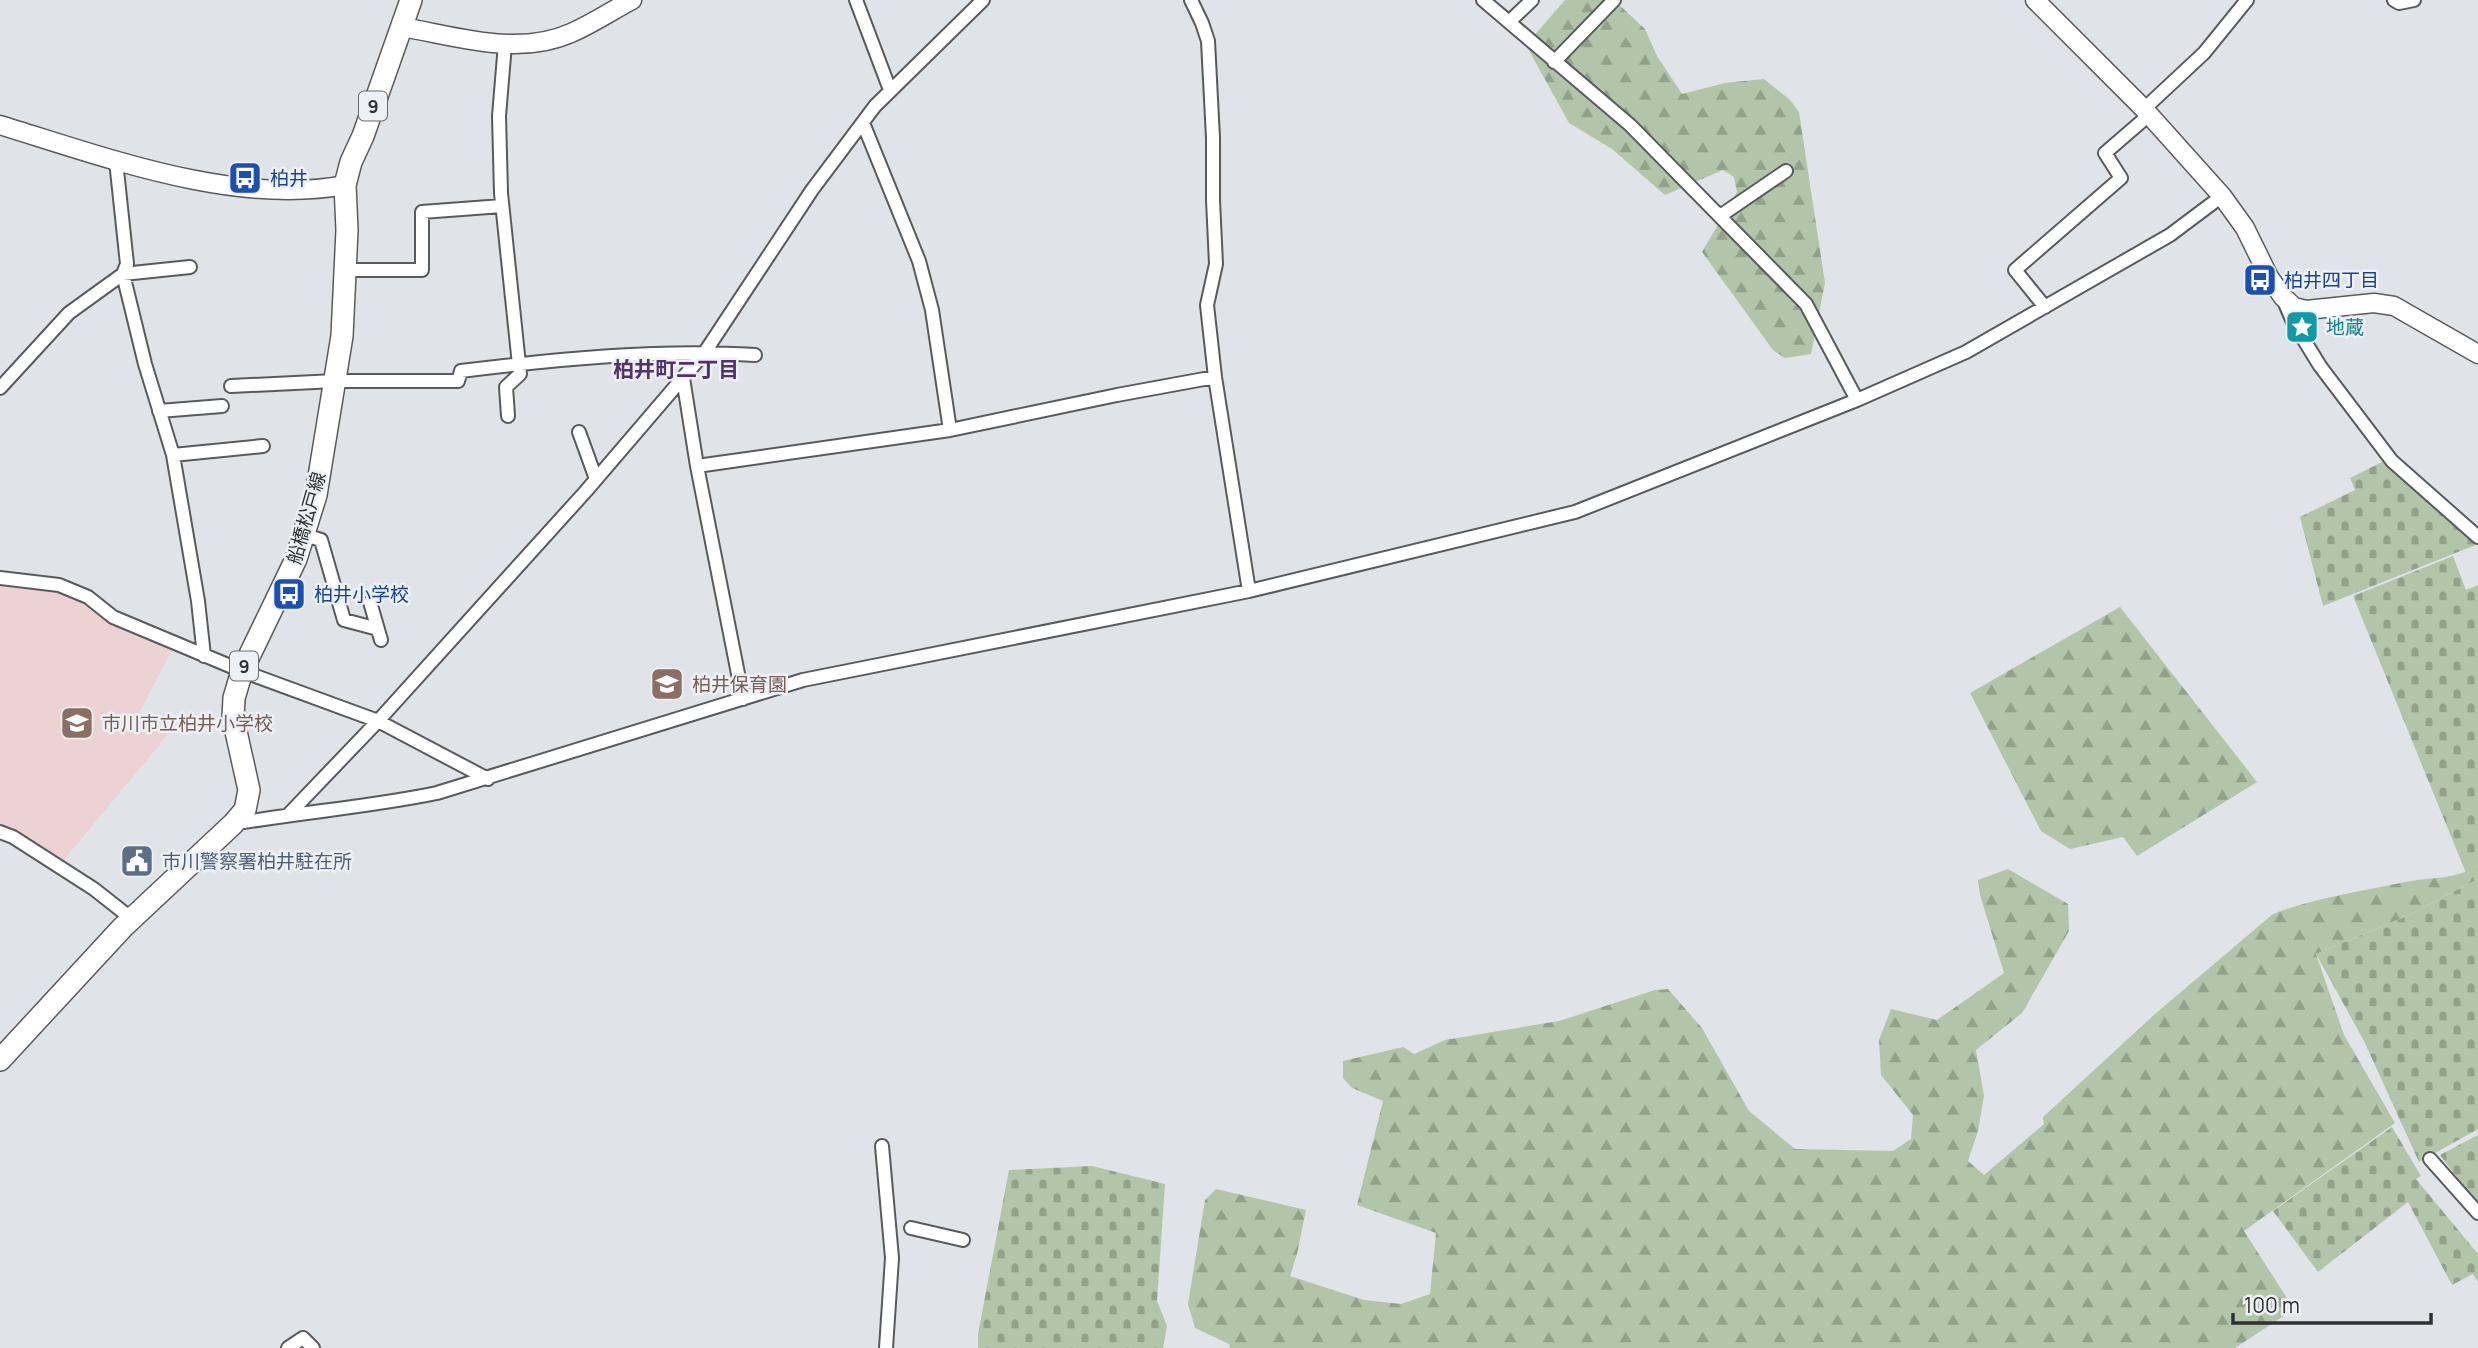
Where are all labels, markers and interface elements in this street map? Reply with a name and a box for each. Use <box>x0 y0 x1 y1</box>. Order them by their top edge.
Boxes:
road number: 9 <box>359 92 387 120</box>
bus stop icon: 柏井 <box>226 159 264 197</box>
place label: 柏井 <box>270 165 308 191</box>
bus stop icon: 柏井四丁目 <box>2241 261 2279 299</box>
place label: 柏井四丁目 <box>2284 267 2379 293</box>
place icon: 地蔵 <box>2283 308 2321 346</box>
place label: 地蔵 <box>2326 314 2364 340</box>
district label: 柏井町二丁目 <box>613 355 739 383</box>
street label: 船橋松戸線 <box>280 469 332 567</box>
bus stop icon: 柏井小学校 <box>270 575 308 613</box>
place label: 柏井小学校 <box>314 581 409 607</box>
road number: 9 <box>230 652 258 680</box>
school or university icon: 柏井保育園 <box>648 665 686 703</box>
place label: 柏井保育園 <box>692 671 787 697</box>
school or university icon: 市川市立柏井小学校 <box>58 704 96 742</box>
place label: 市川市立柏井小学校 <box>102 710 273 736</box>
public building icon: 市川警察署柏井駐在所 <box>118 842 156 880</box>
place label: 市川警察署柏井駐在所 <box>162 848 352 874</box>
scale bar <box>2233 1282 2431 1326</box>
text: 100 m <box>2244 1291 2300 1319</box>

